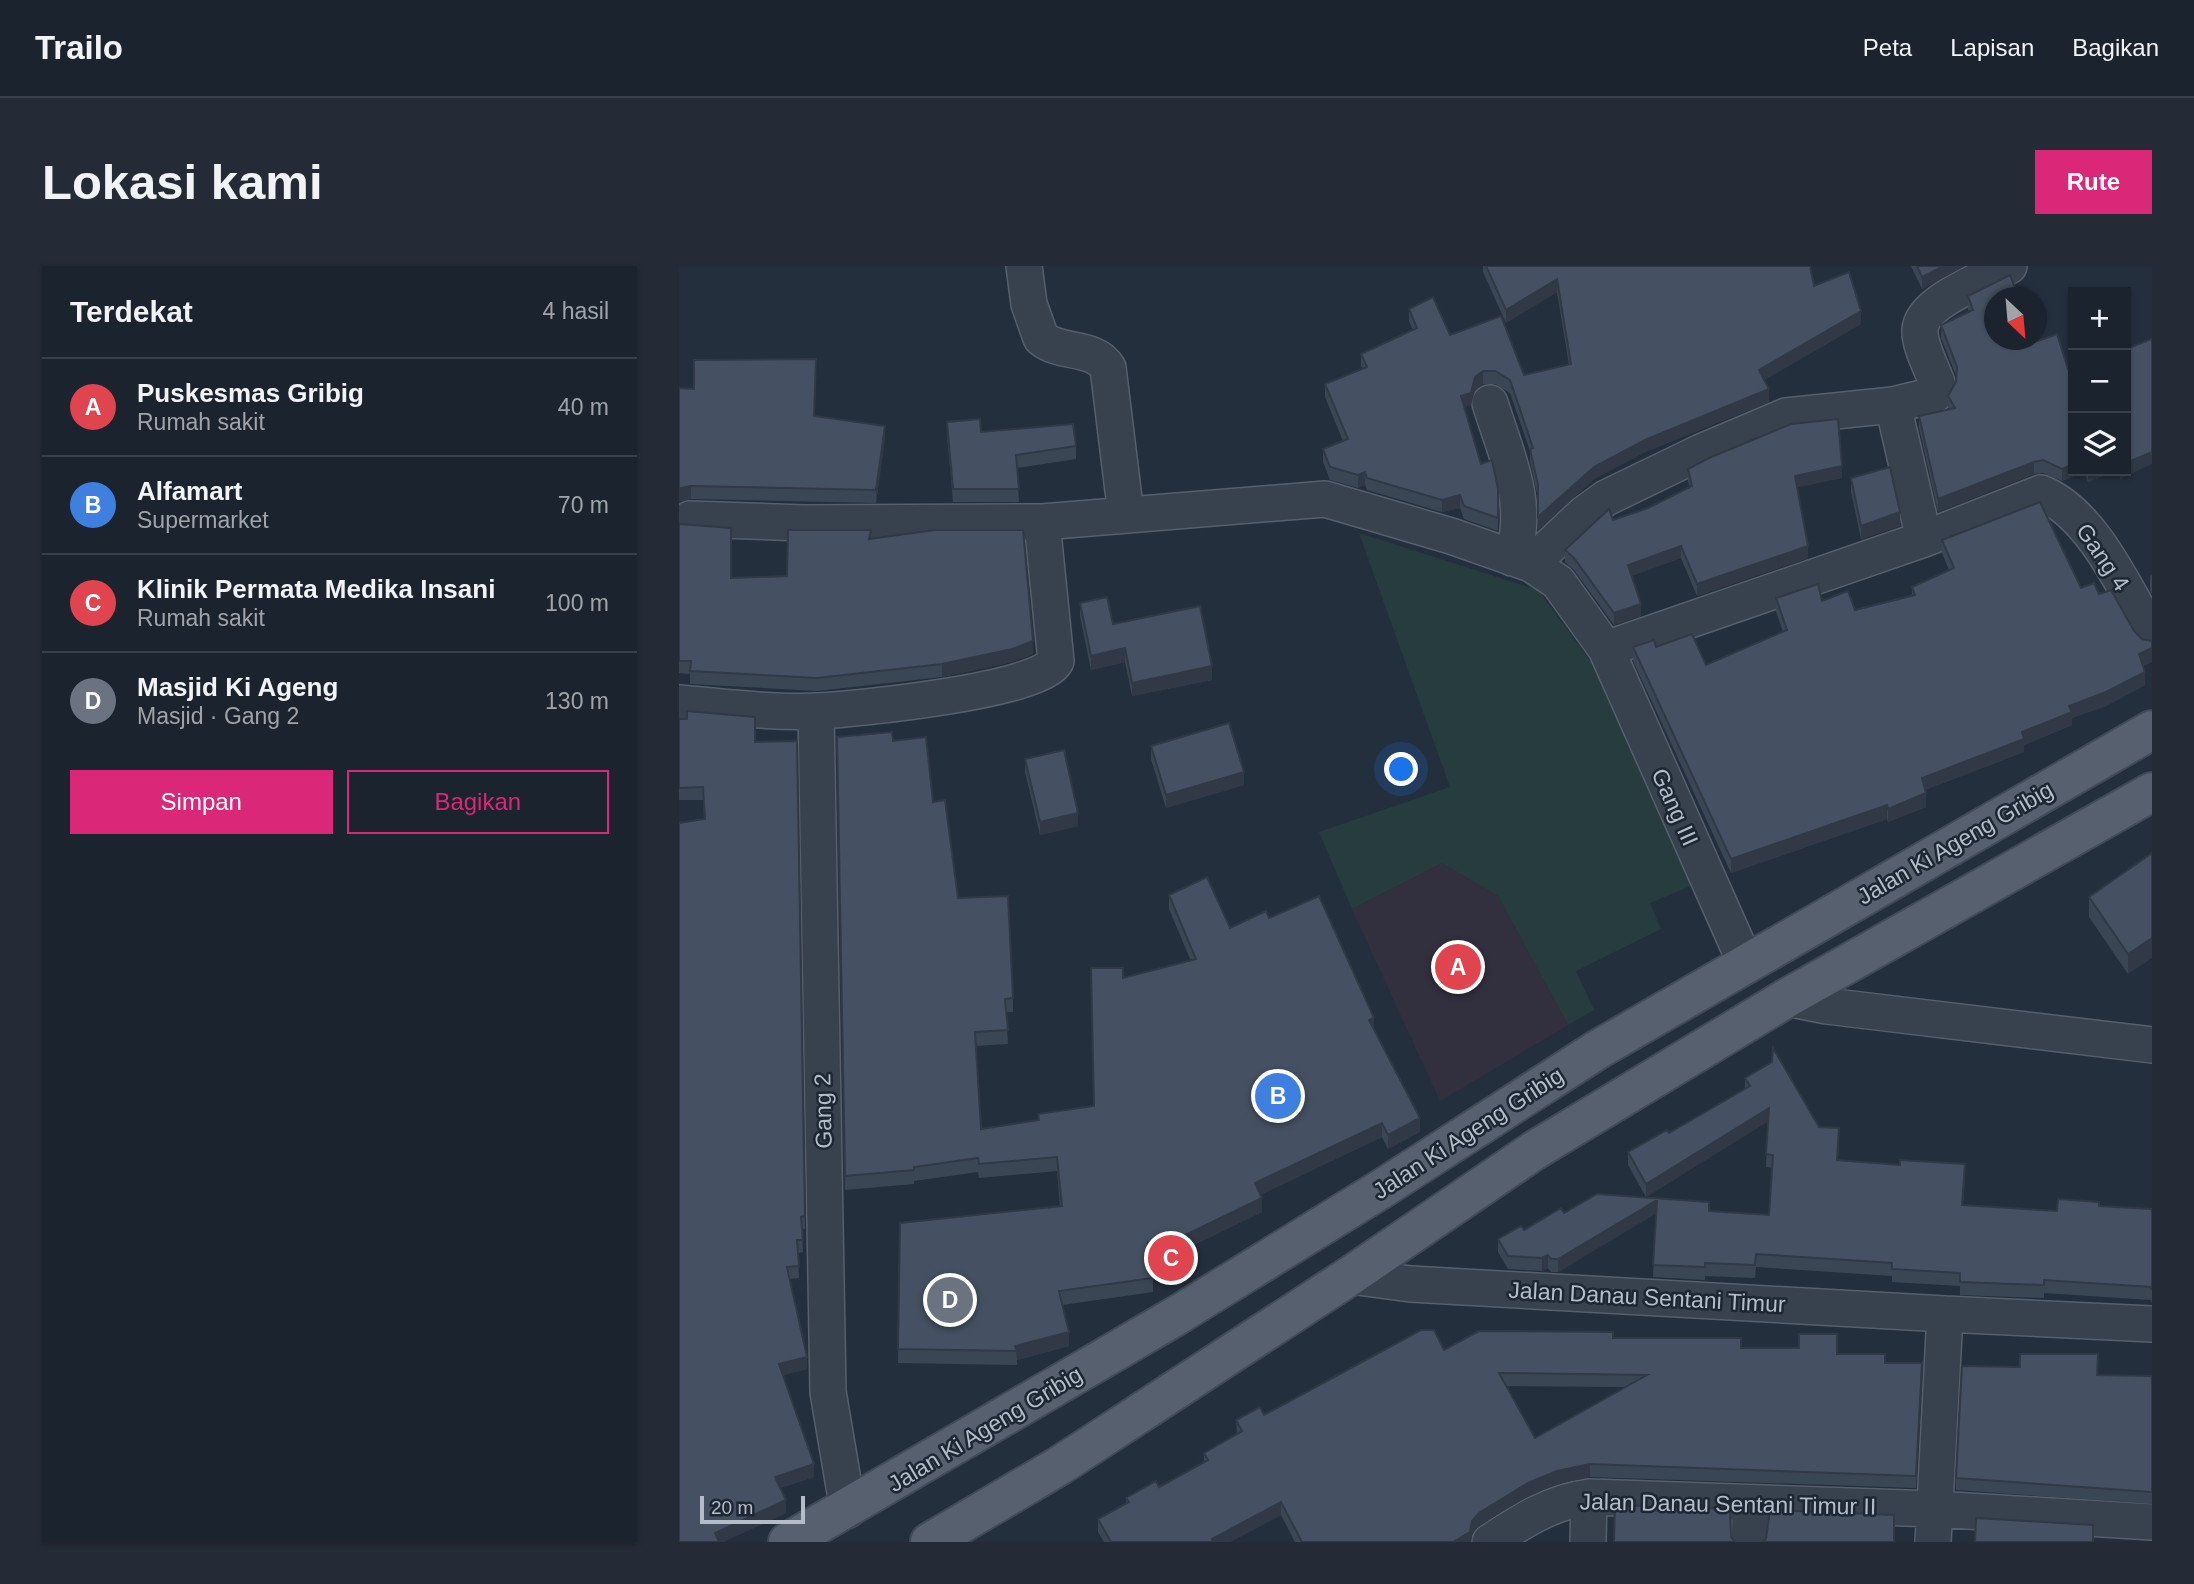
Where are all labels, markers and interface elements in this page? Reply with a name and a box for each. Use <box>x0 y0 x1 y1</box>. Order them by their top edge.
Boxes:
text: Trailo <box>35 29 123 66</box>
text: Peta <box>1863 34 1912 61</box>
text: Lapisan <box>1950 34 2034 61</box>
text: Bagikan <box>2072 34 2159 61</box>
button: Rute <box>2035 150 2152 214</box>
text: Lokasi kami <box>42 155 323 209</box>
north arrow <box>1984 287 2047 350</box>
map controls <box>2068 287 2131 476</box>
button: + <box>2068 287 2131 350</box>
text: Terdekat <box>70 295 193 328</box>
text: 4 hasil <box>543 298 609 324</box>
button: − <box>2068 350 2131 413</box>
text: Puskesmas Gribig <box>137 378 364 408</box>
text: A <box>85 394 101 420</box>
text: 40 m <box>558 394 609 420</box>
text: Rumah sakit <box>137 409 265 435</box>
button: layers <box>2068 413 2131 476</box>
text: Alfamart <box>137 476 242 506</box>
text: B <box>85 492 101 518</box>
text: 70 m <box>558 492 609 518</box>
text: Supermarket <box>137 507 269 533</box>
street label: Gang 4 <box>2071 518 2135 596</box>
text: Klinik Permata Medika Insani <box>137 574 495 604</box>
text: C <box>85 590 101 616</box>
text: 100 m <box>545 590 609 616</box>
text: Rumah sakit <box>137 605 265 631</box>
text: Masjid Ki Ageng <box>137 672 338 702</box>
text: D <box>85 688 101 714</box>
text: 130 m <box>545 688 609 714</box>
text: Masjid · Gang 2 <box>137 703 299 729</box>
your location <box>1384 752 1418 786</box>
street label: Gang III <box>1646 764 1704 850</box>
button: Simpan <box>70 770 333 834</box>
button: Bagikan <box>347 770 609 834</box>
street label: Jalan Ki Ageng Gribig <box>1853 776 2057 910</box>
pin: A <box>1435 941 1481 993</box>
street label: Jalan Ki Ageng Gribig <box>1368 1062 1568 1204</box>
pin: B <box>1255 1070 1301 1122</box>
street label: Gang 2 <box>809 1073 837 1149</box>
pin: C <box>1148 1232 1194 1284</box>
pin: D <box>927 1274 973 1326</box>
street label: Jalan Danau Sentani Timur <box>1508 1277 1787 1317</box>
street label: Jalan Ki Ageng Gribig <box>884 1361 1086 1497</box>
street label: Jalan Danau Sentani Timur II <box>1579 1488 1877 1520</box>
scale bar <box>700 1493 805 1525</box>
text: 20 m <box>711 1497 753 1518</box>

